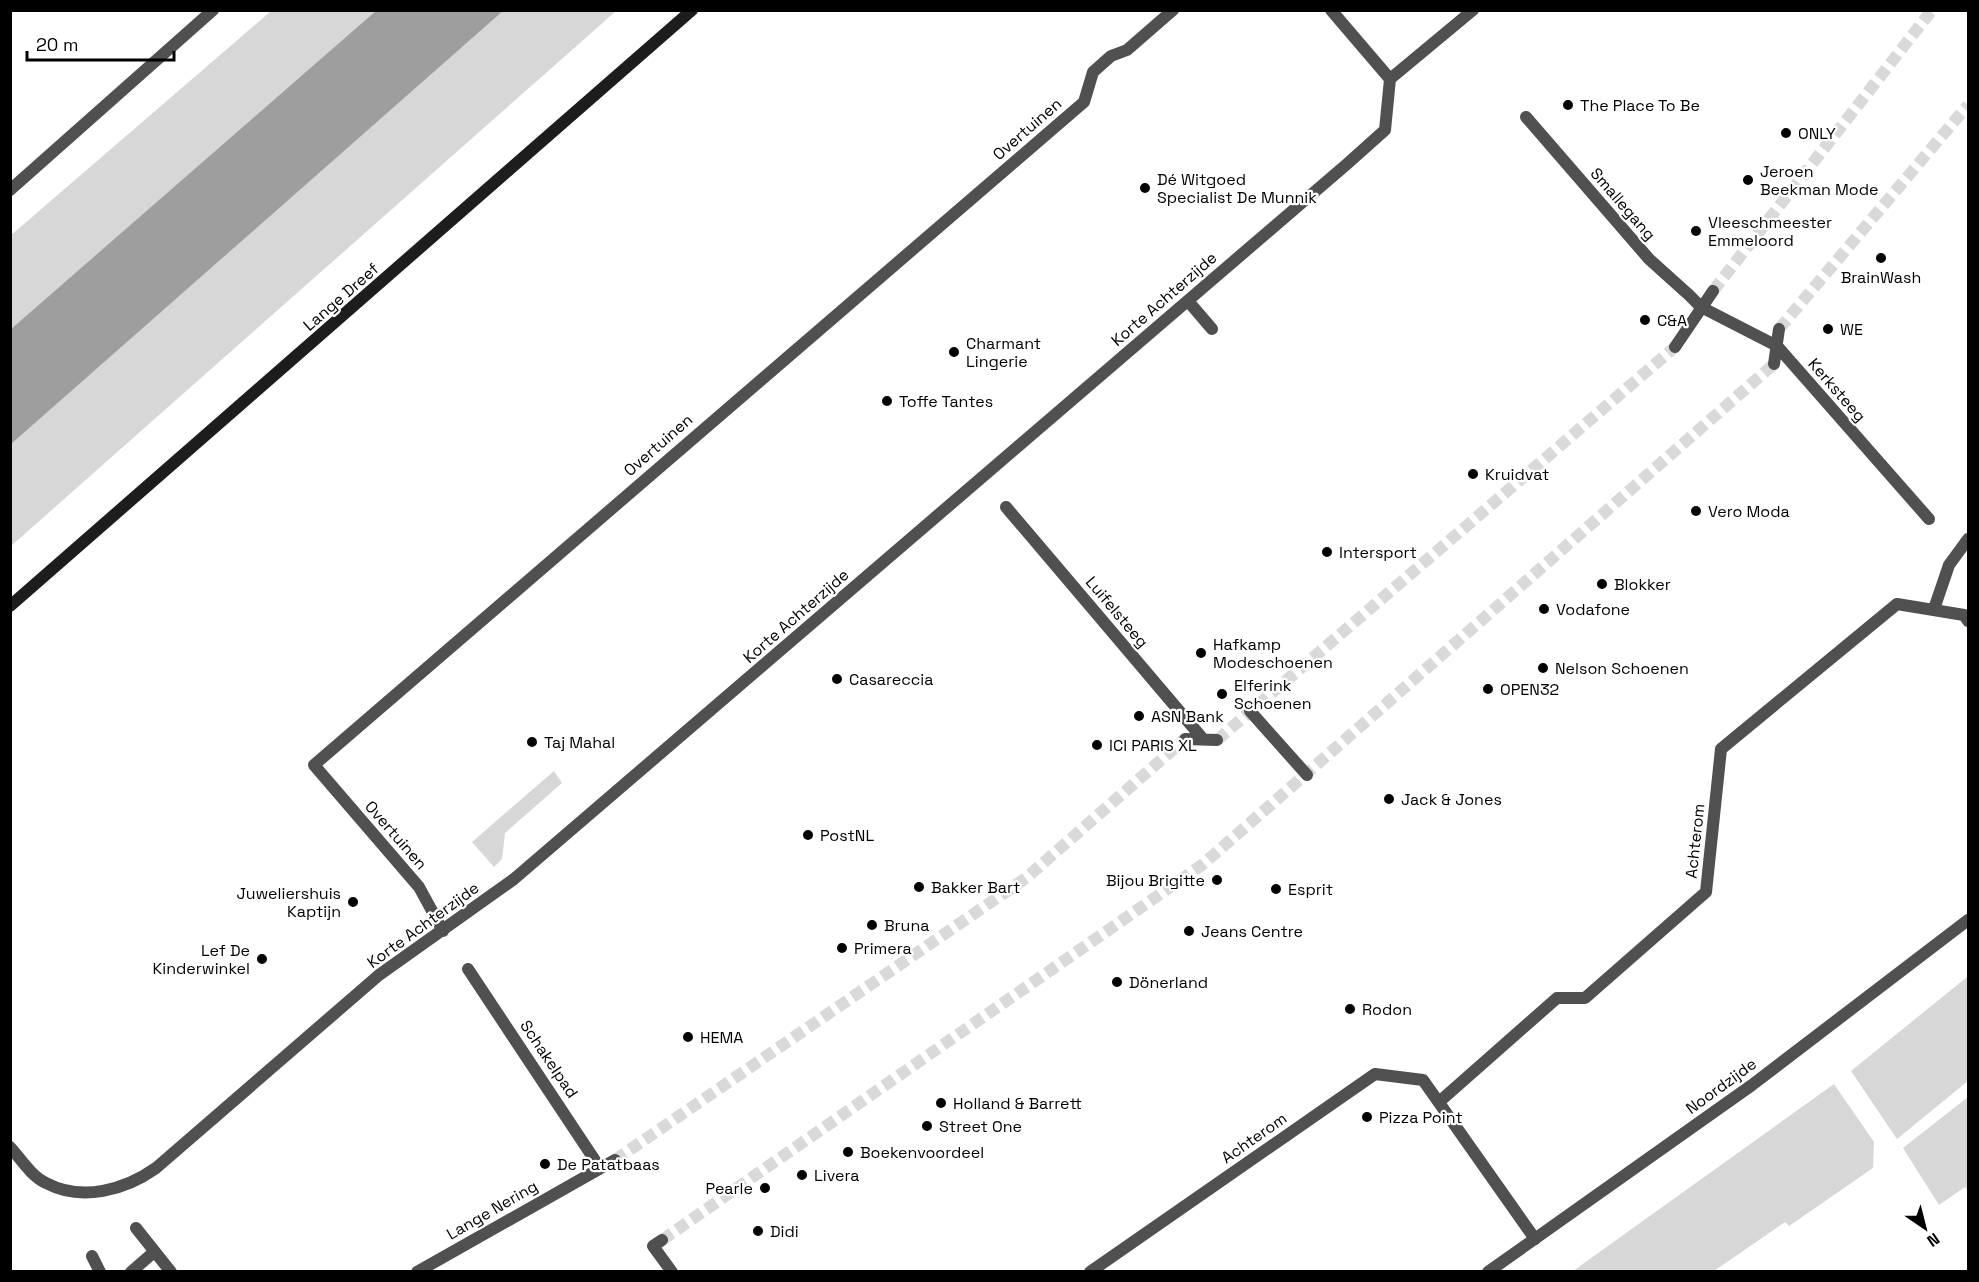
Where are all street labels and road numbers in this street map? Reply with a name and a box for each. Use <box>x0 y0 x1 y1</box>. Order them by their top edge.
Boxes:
street label: Overtuinen <box>988 93 1066 165</box>
street label: Smallegang <box>1586 163 1660 245</box>
street label: Korte Achterzijde <box>1107 247 1221 351</box>
street label: Lange Dreef <box>299 258 383 336</box>
street label: Kerksteeg <box>1804 354 1870 426</box>
street label: Overtuinen <box>619 409 697 481</box>
street label: Korte Achterzijde <box>739 564 853 668</box>
street label: Luifelsteeg <box>1081 572 1153 652</box>
street label: Overtuinen <box>360 796 432 874</box>
street label: Achterom <box>1681 803 1709 879</box>
street label: Korte Achterzijde <box>363 877 483 973</box>
street label: Schakelpad <box>515 1016 583 1102</box>
street label: Noordzijde <box>1681 1053 1761 1119</box>
street label: Achterom <box>1217 1108 1291 1168</box>
street label: Lange Nering <box>443 1175 541 1245</box>

